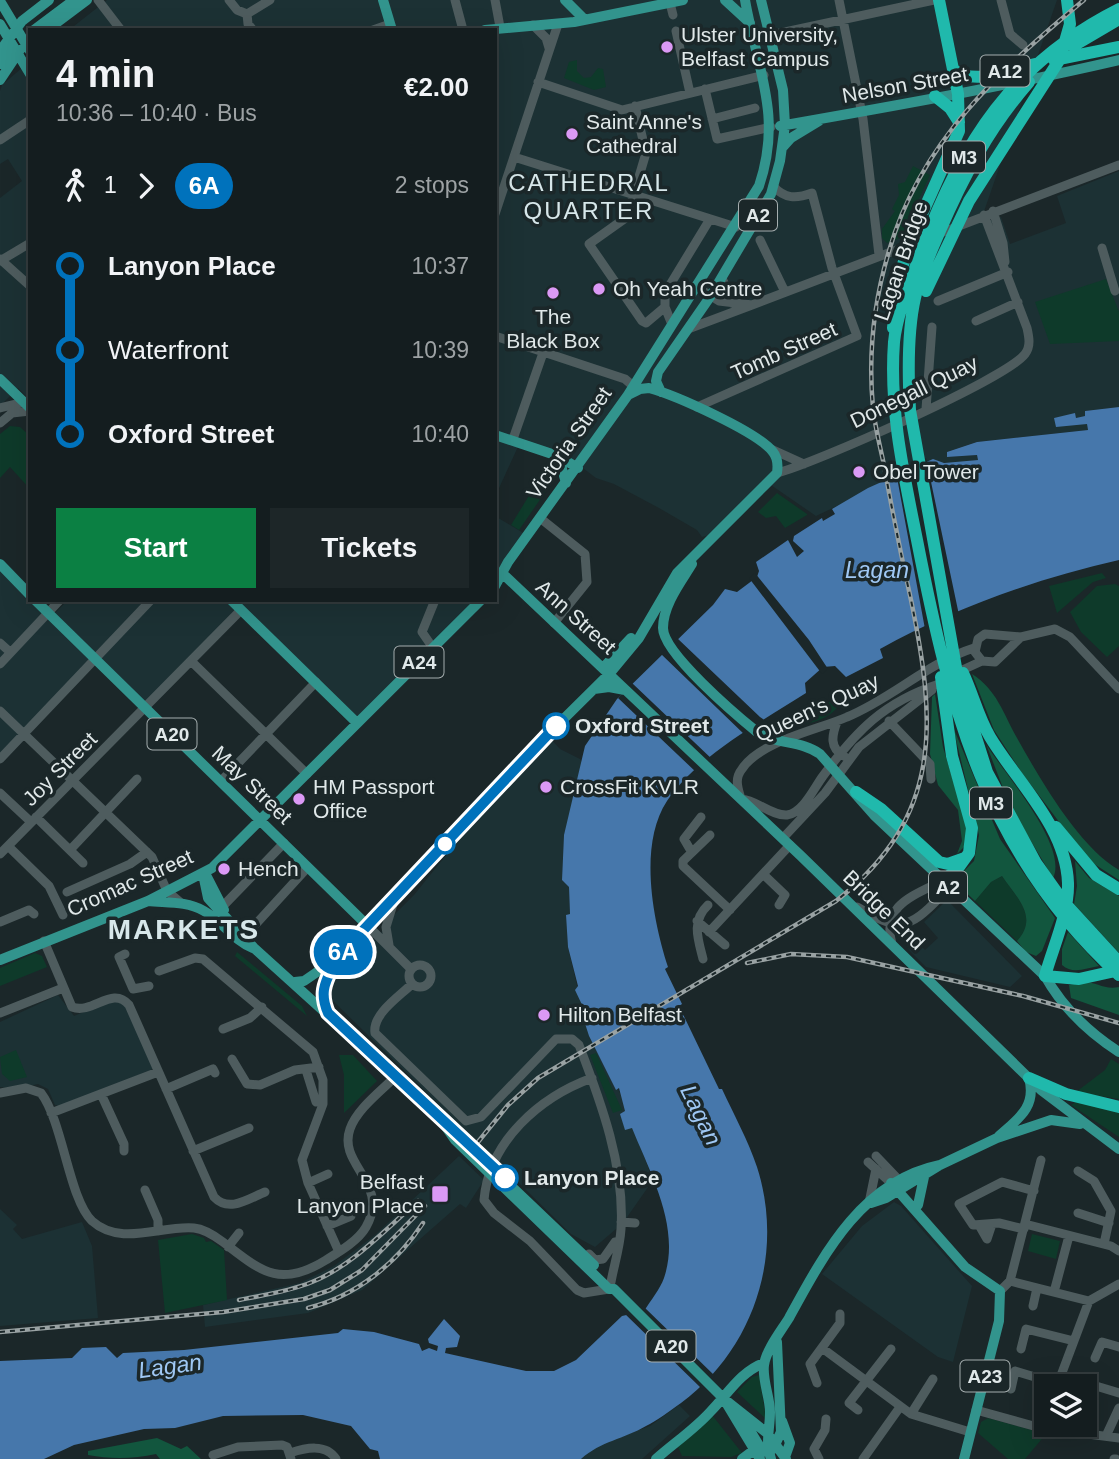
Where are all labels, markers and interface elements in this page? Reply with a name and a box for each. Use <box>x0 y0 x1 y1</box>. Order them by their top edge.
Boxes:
place label: Ulster University, Belfast Campus <box>681 23 838 70</box>
marker: Ulster University, Belfast Campus <box>659 39 675 55</box>
text: 4 min <box>56 53 155 95</box>
road number: A12 <box>981 55 1030 86</box>
street label: Nelson Street <box>840 62 970 107</box>
text: €2.00 <box>404 72 469 102</box>
text: 10:36 – 10:40 · Bus <box>56 100 257 126</box>
place label: Saint Anne's Cathedral <box>586 110 702 157</box>
marker: Saint Anne's Cathedral <box>564 126 580 142</box>
road number: M3 <box>943 141 985 172</box>
icon: walk <box>56 167 94 205</box>
icon: forward <box>127 167 165 205</box>
district label: CATHEDRAL QUARTER <box>508 169 670 224</box>
text: 1 <box>104 172 117 198</box>
text: 6A <box>189 172 219 199</box>
text: 2 stops <box>395 172 469 198</box>
street label: Lagan Bridge <box>869 198 932 324</box>
road number: A2 <box>739 200 777 230</box>
text: Lanyon Place <box>108 251 276 281</box>
text: 10:37 <box>411 253 469 279</box>
place label: Oh Yeah Centre <box>613 277 762 300</box>
marker: Oh Yeah Centre <box>591 281 607 297</box>
marker: The Black Box <box>545 285 561 301</box>
place label: The Black Box <box>506 305 600 352</box>
street label: Tomb Street <box>727 317 840 384</box>
text: Waterfront <box>108 335 228 365</box>
text: 10:39 <box>411 337 469 363</box>
street label: Donegall Quay <box>846 351 982 432</box>
street label: Victoria Street <box>521 382 616 503</box>
text: Oxford Street <box>108 419 274 449</box>
text: 10:40 <box>411 421 469 447</box>
place label: Obel Tower <box>873 460 979 483</box>
marker: Obel Tower <box>851 464 867 480</box>
button: Start <box>56 508 256 588</box>
button: Tickets <box>270 508 469 588</box>
water label: Lagan <box>845 557 909 583</box>
street label: Ann Street <box>532 575 621 658</box>
road number: A24 <box>394 646 444 678</box>
street label: Queen's Quay <box>751 669 883 746</box>
marker: Oxford Street <box>543 713 569 739</box>
place label: Oxford Street <box>575 714 709 737</box>
road number: A20 <box>148 719 196 750</box>
street label: Joy Street <box>18 727 101 810</box>
street label: May Street <box>208 741 297 828</box>
place label: HM Passport Office <box>313 775 435 822</box>
place label: CrossFit KVLR <box>560 775 699 798</box>
marker: CrossFit KVLR <box>538 779 554 795</box>
road number: M3 <box>970 788 1012 818</box>
marker: HM Passport Office <box>291 791 307 807</box>
unlabelled marker <box>435 834 455 854</box>
street label: Cromac Street <box>63 844 196 921</box>
place label: Hench <box>238 857 299 880</box>
marker: Hench <box>216 861 232 877</box>
street label: Bridge End <box>839 865 930 954</box>
road number: A2 <box>929 872 967 902</box>
district label: MARKETS <box>108 914 260 945</box>
line badge: 6A <box>312 929 374 975</box>
text: 6A <box>328 938 358 965</box>
place label: Hilton Belfast <box>558 1003 682 1026</box>
marker: Hilton Belfast <box>536 1007 552 1023</box>
water label: Lagan <box>675 1081 727 1149</box>
marker: Lanyon Place <box>492 1165 518 1191</box>
place label: Lanyon Place <box>524 1166 659 1189</box>
place label: Belfast Lanyon Place <box>297 1170 424 1217</box>
marker: Belfast Lanyon Place <box>430 1184 450 1204</box>
road number: A20 <box>646 1330 696 1362</box>
water label: Lagan <box>137 1349 203 1383</box>
road number: A23 <box>960 1360 1010 1392</box>
map controls <box>1034 1374 1097 1437</box>
button: layers <box>1034 1374 1097 1437</box>

